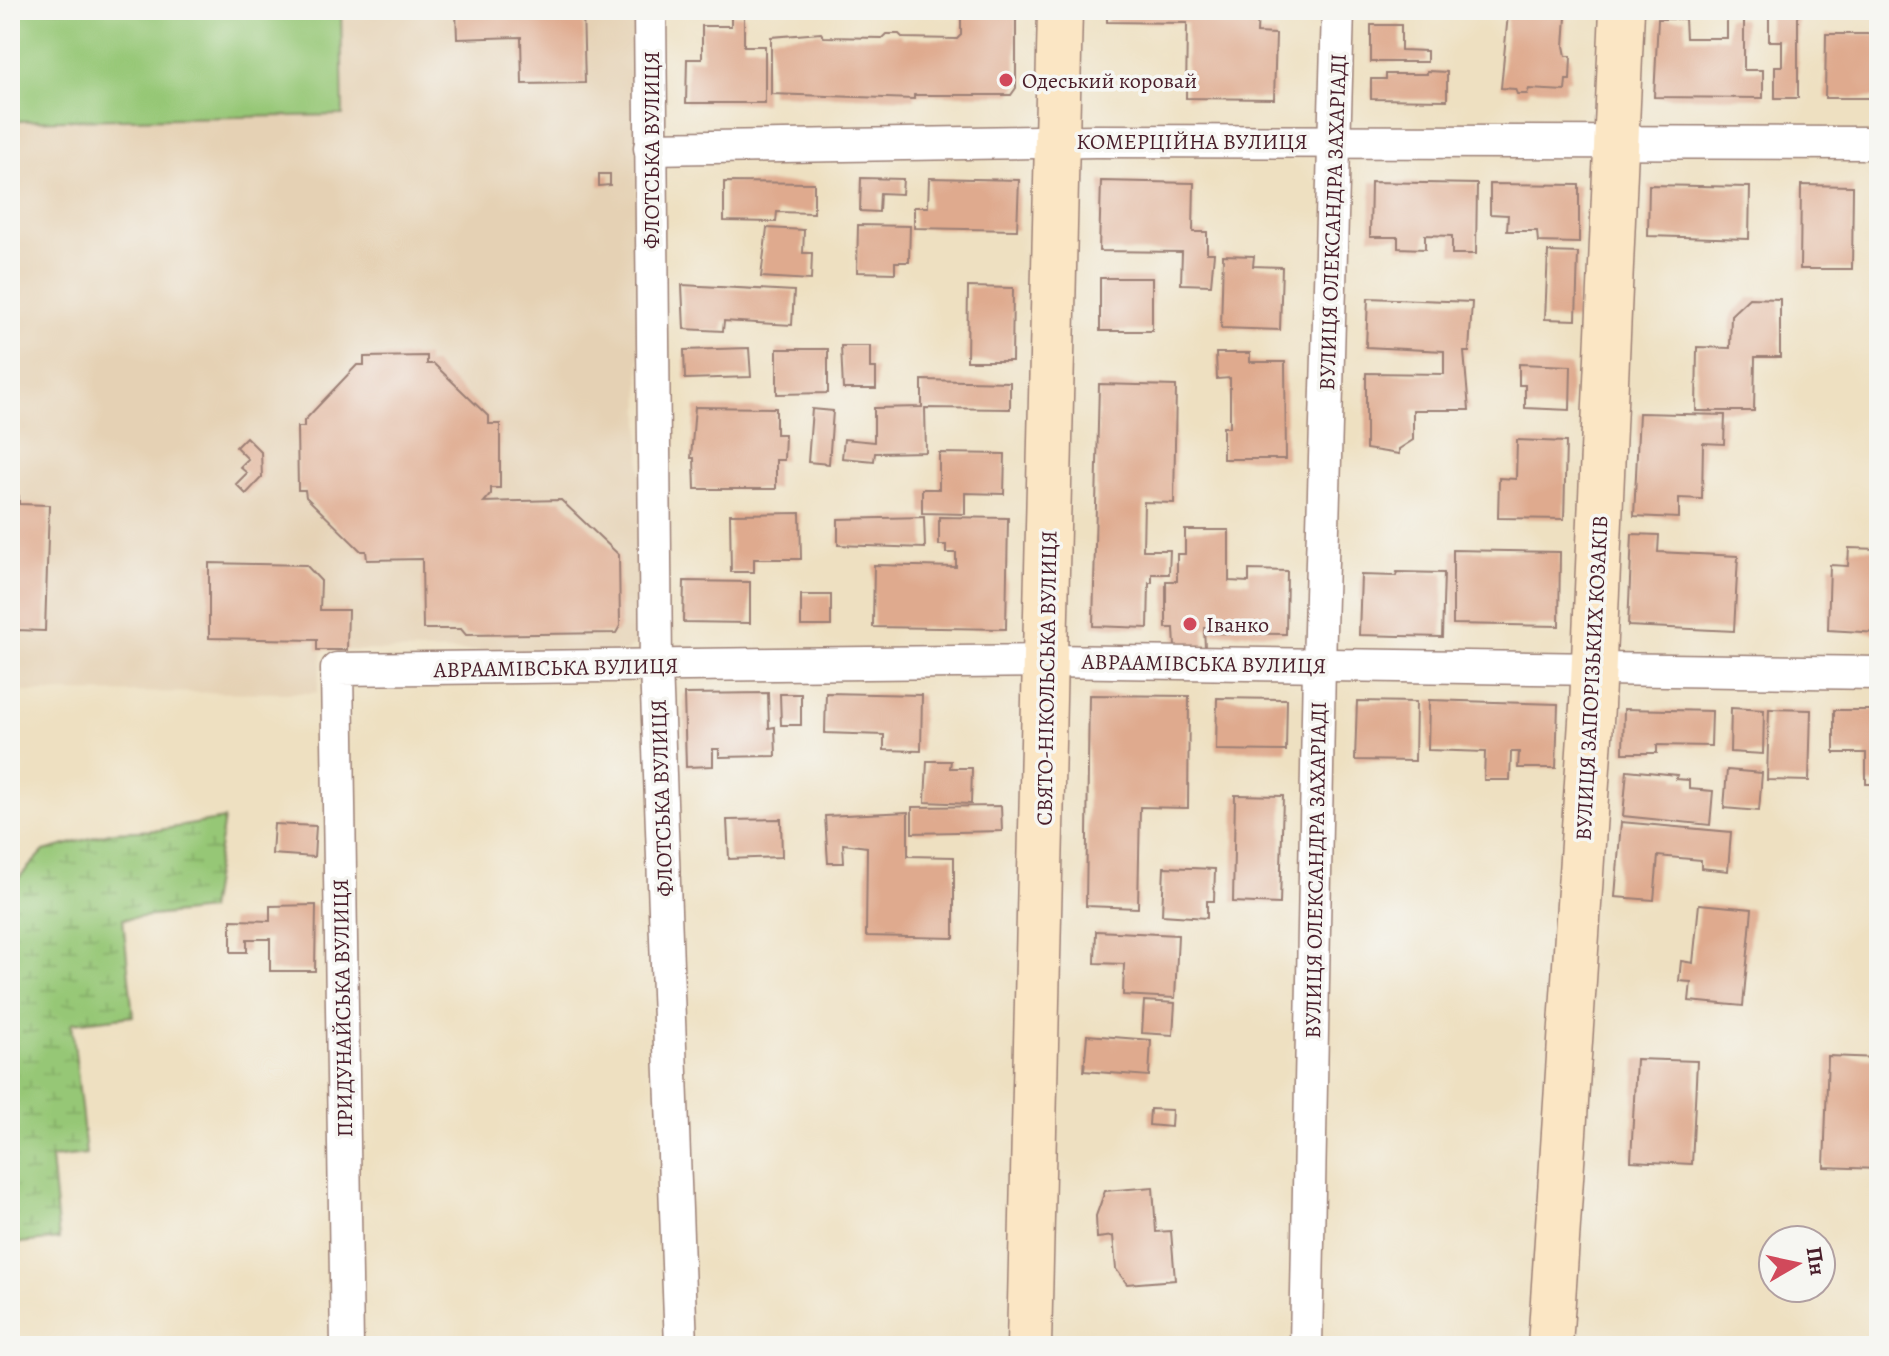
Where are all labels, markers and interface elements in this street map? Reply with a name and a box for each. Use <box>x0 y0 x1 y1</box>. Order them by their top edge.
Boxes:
street label: ФЛОТСЬКА ВУЛИЦЯ <box>637 51 667 249</box>
street label: ВУЛИЦЯ ОЛЕКСАНДРА ЗАХАРІАДІ <box>1312 53 1354 391</box>
place label: Одеський коровай <box>1022 66 1197 96</box>
marker: Одеський коровай <box>997 71 1015 89</box>
street label: КОМЕРЦІЙНА ВУЛИЦЯ <box>1076 127 1308 157</box>
street label: ВУЛИЦЯ ЗАПОРІЗЬКИХ КОЗАКІВ <box>1568 515 1616 842</box>
street label: СВЯТО-НІКОЛЬСЬКА ВУЛИЦЯ <box>1029 530 1065 826</box>
place label: Іванко <box>1206 610 1269 640</box>
marker: Іванко <box>1181 615 1199 633</box>
street label: АВРААМІВСЬКА ВУЛИЦЯ <box>1080 647 1327 681</box>
street label: АВРААМІВСЬКА ВУЛИЦЯ <box>432 651 679 685</box>
street label: ФЛОТСЬКА ВУЛИЦЯ <box>644 699 680 897</box>
street label: ВУЛИЦЯ ОЛЕКСАНДРА ЗАХАРІАДІ <box>1298 701 1334 1039</box>
street label: ПРИДУНАЙСЬКА ВУЛИЦЯ <box>326 878 360 1138</box>
north arrow <box>1757 1224 1837 1304</box>
text: Пн <box>1799 1244 1833 1278</box>

